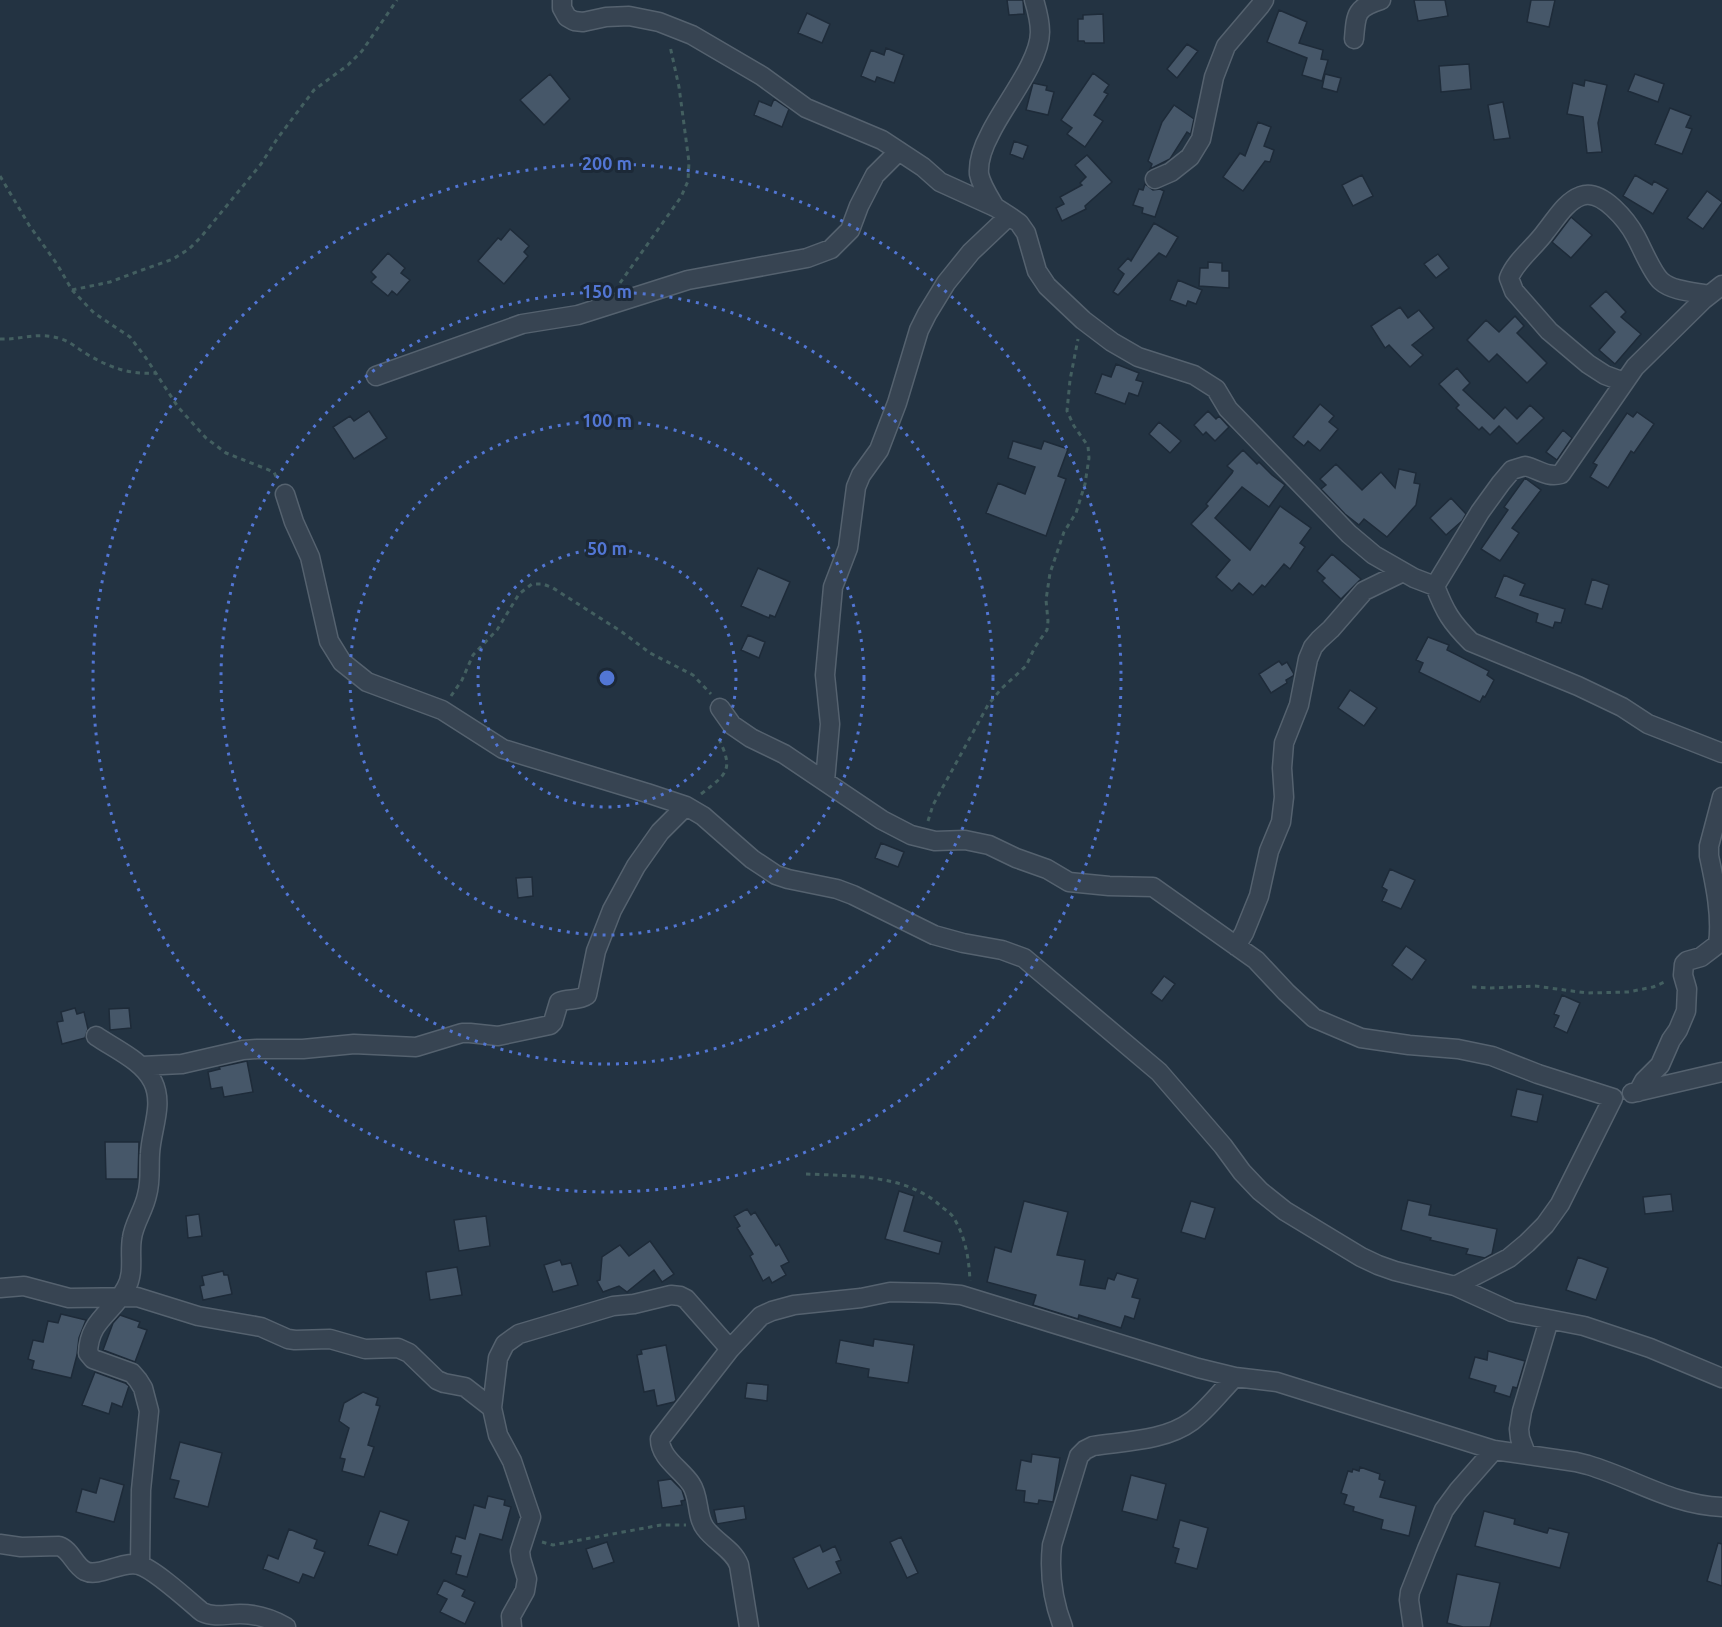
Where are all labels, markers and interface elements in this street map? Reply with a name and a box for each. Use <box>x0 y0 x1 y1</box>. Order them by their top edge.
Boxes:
text: 200 m <box>582 153 632 173</box>
text: 150 m <box>582 281 632 301</box>
text: 100 m <box>582 410 632 430</box>
text: 50 m <box>587 538 627 558</box>
centre of rings <box>597 668 617 688</box>

